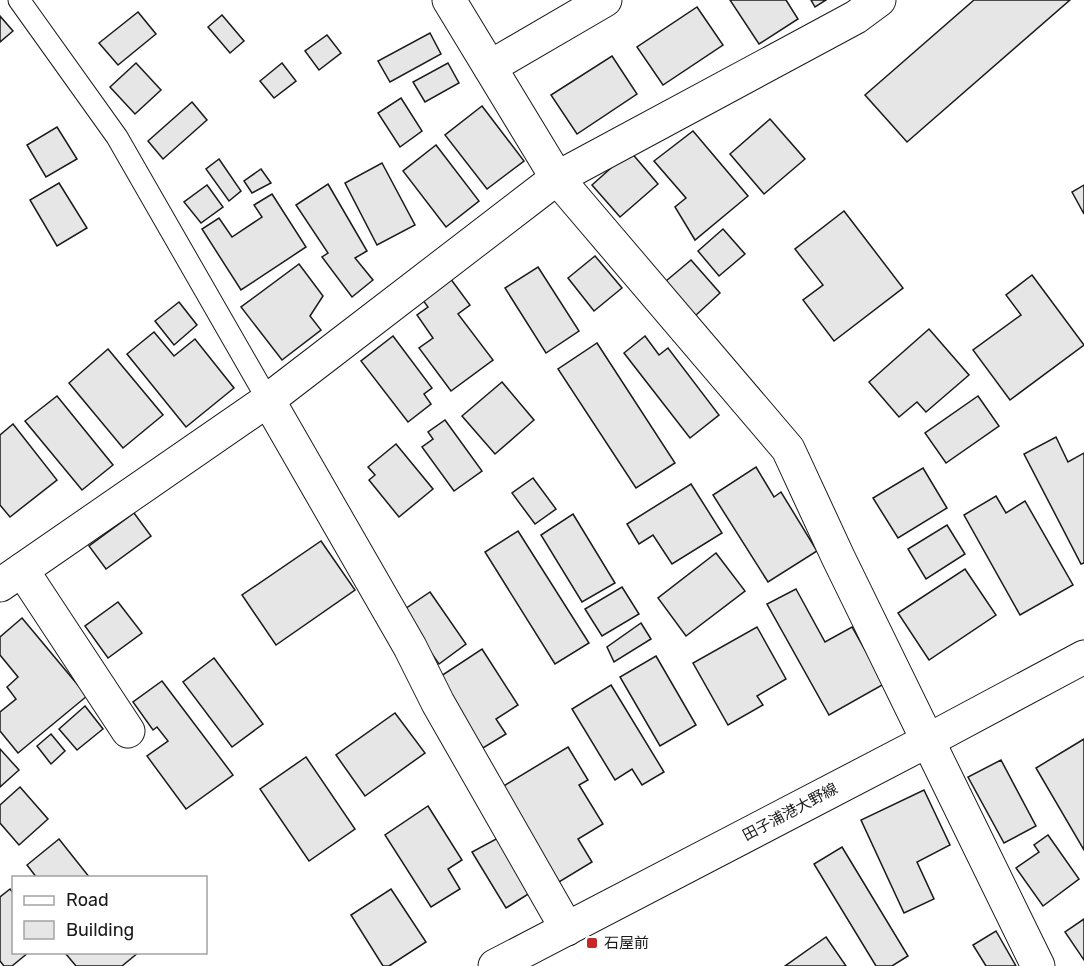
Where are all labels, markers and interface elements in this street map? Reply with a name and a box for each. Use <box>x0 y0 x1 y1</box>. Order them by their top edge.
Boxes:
street label: 田子浦港大野線 <box>739 779 841 845</box>
legend <box>12 876 207 954</box>
text: Road <box>66 889 109 911</box>
text: Building <box>66 919 134 941</box>
place label: 石屋前 <box>604 934 649 952</box>
marker: 石屋前 <box>585 936 599 950</box>

